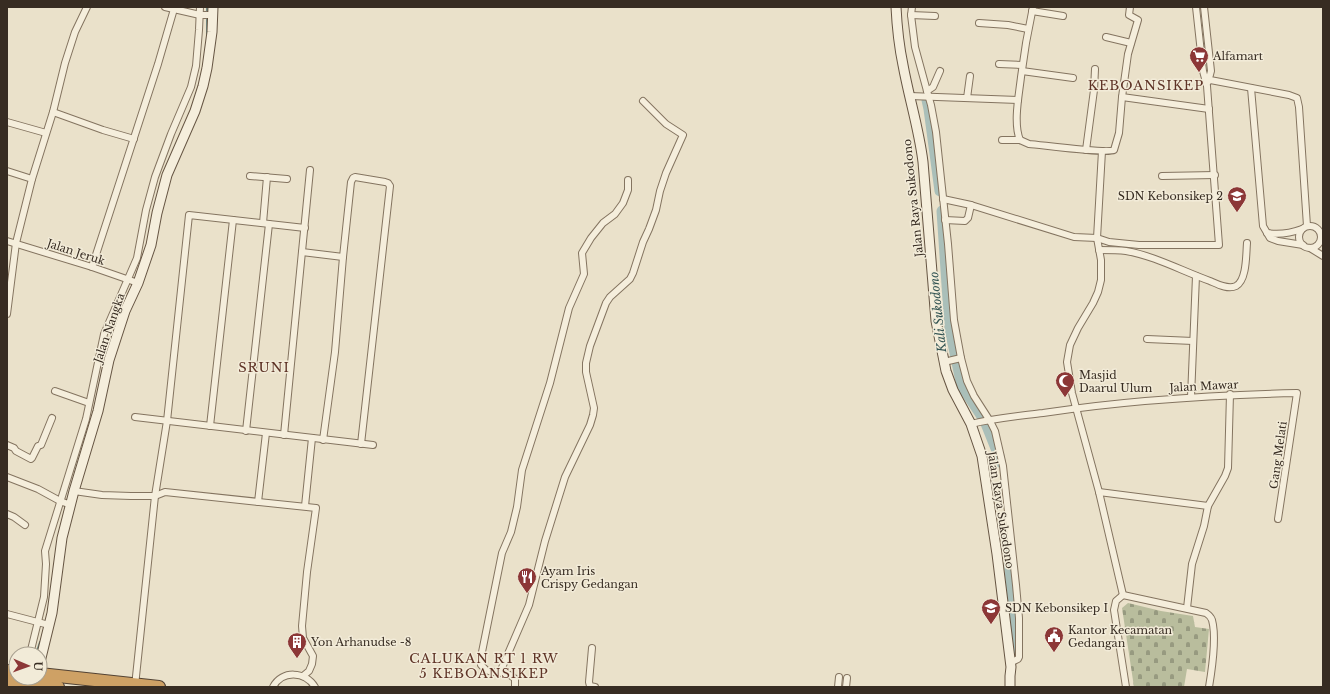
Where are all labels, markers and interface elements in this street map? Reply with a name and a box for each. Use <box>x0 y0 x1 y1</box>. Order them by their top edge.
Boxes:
supermarket icon: Alfamart <box>1188 45 1210 73</box>
place label: Alfamart <box>1212 49 1264 63</box>
district label: KEBOANSIKEP <box>1088 77 1204 94</box>
street label: Jalan Raya Sukodono <box>900 138 926 260</box>
school or university icon: SDN Kebonsikep 2 <box>1226 185 1248 213</box>
place label: SDN Kebonsikep 2 <box>1118 189 1223 203</box>
street label: Jalan Jeruk <box>43 235 107 268</box>
water label: Kali Sukodono <box>926 271 949 354</box>
street label: Jalan Nangka <box>90 290 128 367</box>
district label: SRUNI <box>238 359 290 376</box>
place label: Masjid Daarul Ulum <box>1079 368 1153 395</box>
mosque icon: Masjid Daarul Ulum <box>1054 370 1076 398</box>
street label: Jalan Mawar <box>1167 377 1240 395</box>
street label: Gang Melati <box>1266 420 1290 490</box>
street label: Jalan Raya Sukodono <box>985 448 1017 570</box>
place label: Ayam Iris Crispy Gedangan <box>540 564 639 591</box>
restaurant icon: Ayam Iris Crispy Gedangan <box>516 566 538 594</box>
school or university icon: SDN Kebonsikep I <box>980 597 1002 625</box>
place label: SDN Kebonsikep I <box>1005 601 1108 615</box>
place label: Kantor Kecamatan Gedangan <box>1068 623 1172 650</box>
public building icon: Kantor Kecamatan Gedangan <box>1043 625 1065 653</box>
building icon: Yon Arhanudse -8 <box>286 631 308 659</box>
place label: Yon Arhanudse -8 <box>310 635 411 649</box>
north arrow <box>8 646 48 686</box>
district label: CALUKAN RT 1 RW 5 KEBOANSIKEP <box>409 650 559 682</box>
text: U <box>31 661 45 672</box>

